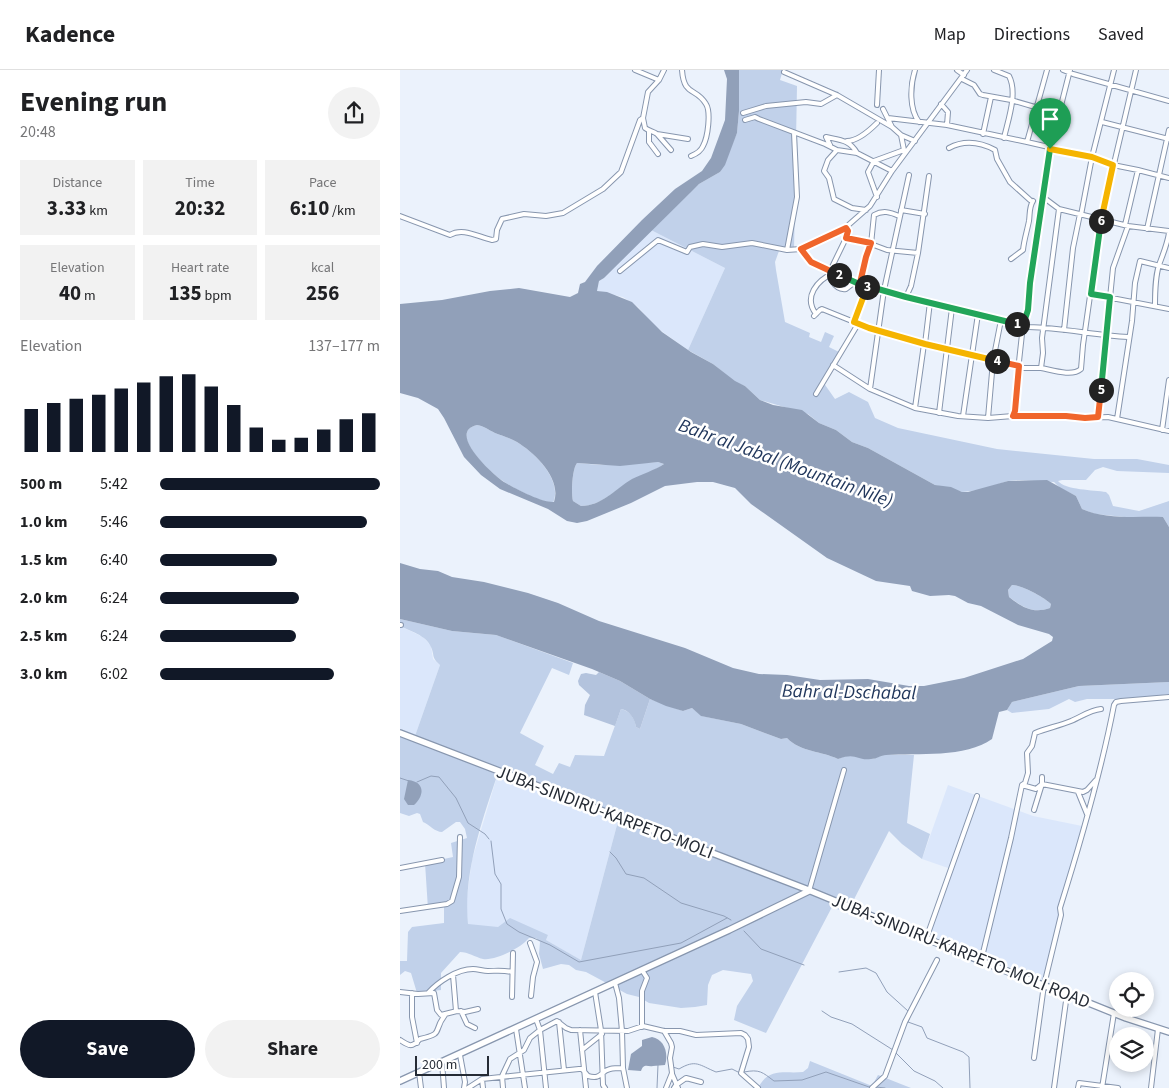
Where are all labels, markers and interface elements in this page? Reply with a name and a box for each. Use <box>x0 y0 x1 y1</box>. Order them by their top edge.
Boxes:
text: Kadence <box>25 17 115 52</box>
text: Map <box>934 22 966 47</box>
text: Directions <box>994 22 1070 47</box>
text: Saved <box>1098 22 1144 47</box>
text: Evening run <box>20 82 167 122</box>
button: share <box>328 87 380 139</box>
pin <box>1029 98 1071 149</box>
icon: arrive <box>1036 105 1064 133</box>
text: 20:48 <box>20 121 56 143</box>
text: Distance <box>52 173 102 193</box>
text: Time <box>185 173 215 193</box>
text: Pace <box>309 173 336 193</box>
text: 3.33 <box>47 193 86 223</box>
text: 20:32 <box>175 193 225 223</box>
text: 6:10 <box>290 193 329 223</box>
text: km <box>86 201 108 221</box>
text: /km <box>329 201 356 221</box>
pin: 6 <box>1088 208 1114 234</box>
text: 6 <box>1098 211 1105 231</box>
text: Elevation <box>50 258 105 278</box>
text: Heart rate <box>171 258 229 278</box>
text: kcal <box>311 258 334 278</box>
pin: 2 <box>826 262 852 288</box>
text: 2 <box>836 265 843 285</box>
pin: 3 <box>854 274 880 300</box>
text: 3 <box>864 277 871 297</box>
text: 40 <box>59 278 81 308</box>
text: 135 <box>168 278 202 308</box>
text: 256 <box>306 278 339 308</box>
text: m <box>81 286 96 306</box>
text: bpm <box>202 286 232 306</box>
pin: 1 <box>1004 312 1030 336</box>
text: 1 <box>1014 314 1021 334</box>
text: Elevation <box>20 335 82 357</box>
text: 137–177 m <box>308 335 380 357</box>
pin: 4 <box>984 348 1010 374</box>
text: 4 <box>994 351 1001 371</box>
pin: 5 <box>1088 378 1114 402</box>
text: 5 <box>1098 380 1105 400</box>
water label: Bahr al Jabal (Mountain Nile) <box>675 412 896 515</box>
text: 500 m <box>20 473 62 495</box>
text: 5:42 <box>100 473 128 495</box>
text: 1.0 km <box>20 511 67 533</box>
text: 5:46 <box>100 511 128 533</box>
text: 1.5 km <box>20 549 67 571</box>
text: 6:40 <box>100 549 128 571</box>
text: 2.0 km <box>20 587 67 609</box>
text: 6:24 <box>100 587 128 609</box>
text: 2.5 km <box>20 625 67 647</box>
text: 6:24 <box>100 625 128 647</box>
text: 3.0 km <box>20 663 67 685</box>
text: 6:02 <box>100 663 128 685</box>
water label: Bahr al-Dschabal <box>782 678 917 707</box>
street label: JUBA-SINDIRU-KARPETO-MOLI <box>493 760 717 865</box>
street label: JUBA-SINDIRU-KARPETO-MOLI ROAD <box>828 888 1094 1015</box>
map controls <box>1109 972 1154 1072</box>
button: locate <box>1109 972 1154 1017</box>
button: Save <box>20 1020 195 1078</box>
button: Share <box>205 1020 380 1078</box>
button: layers <box>1109 1027 1154 1072</box>
scale bar <box>415 1053 489 1076</box>
text: 200 m <box>422 1055 457 1075</box>

